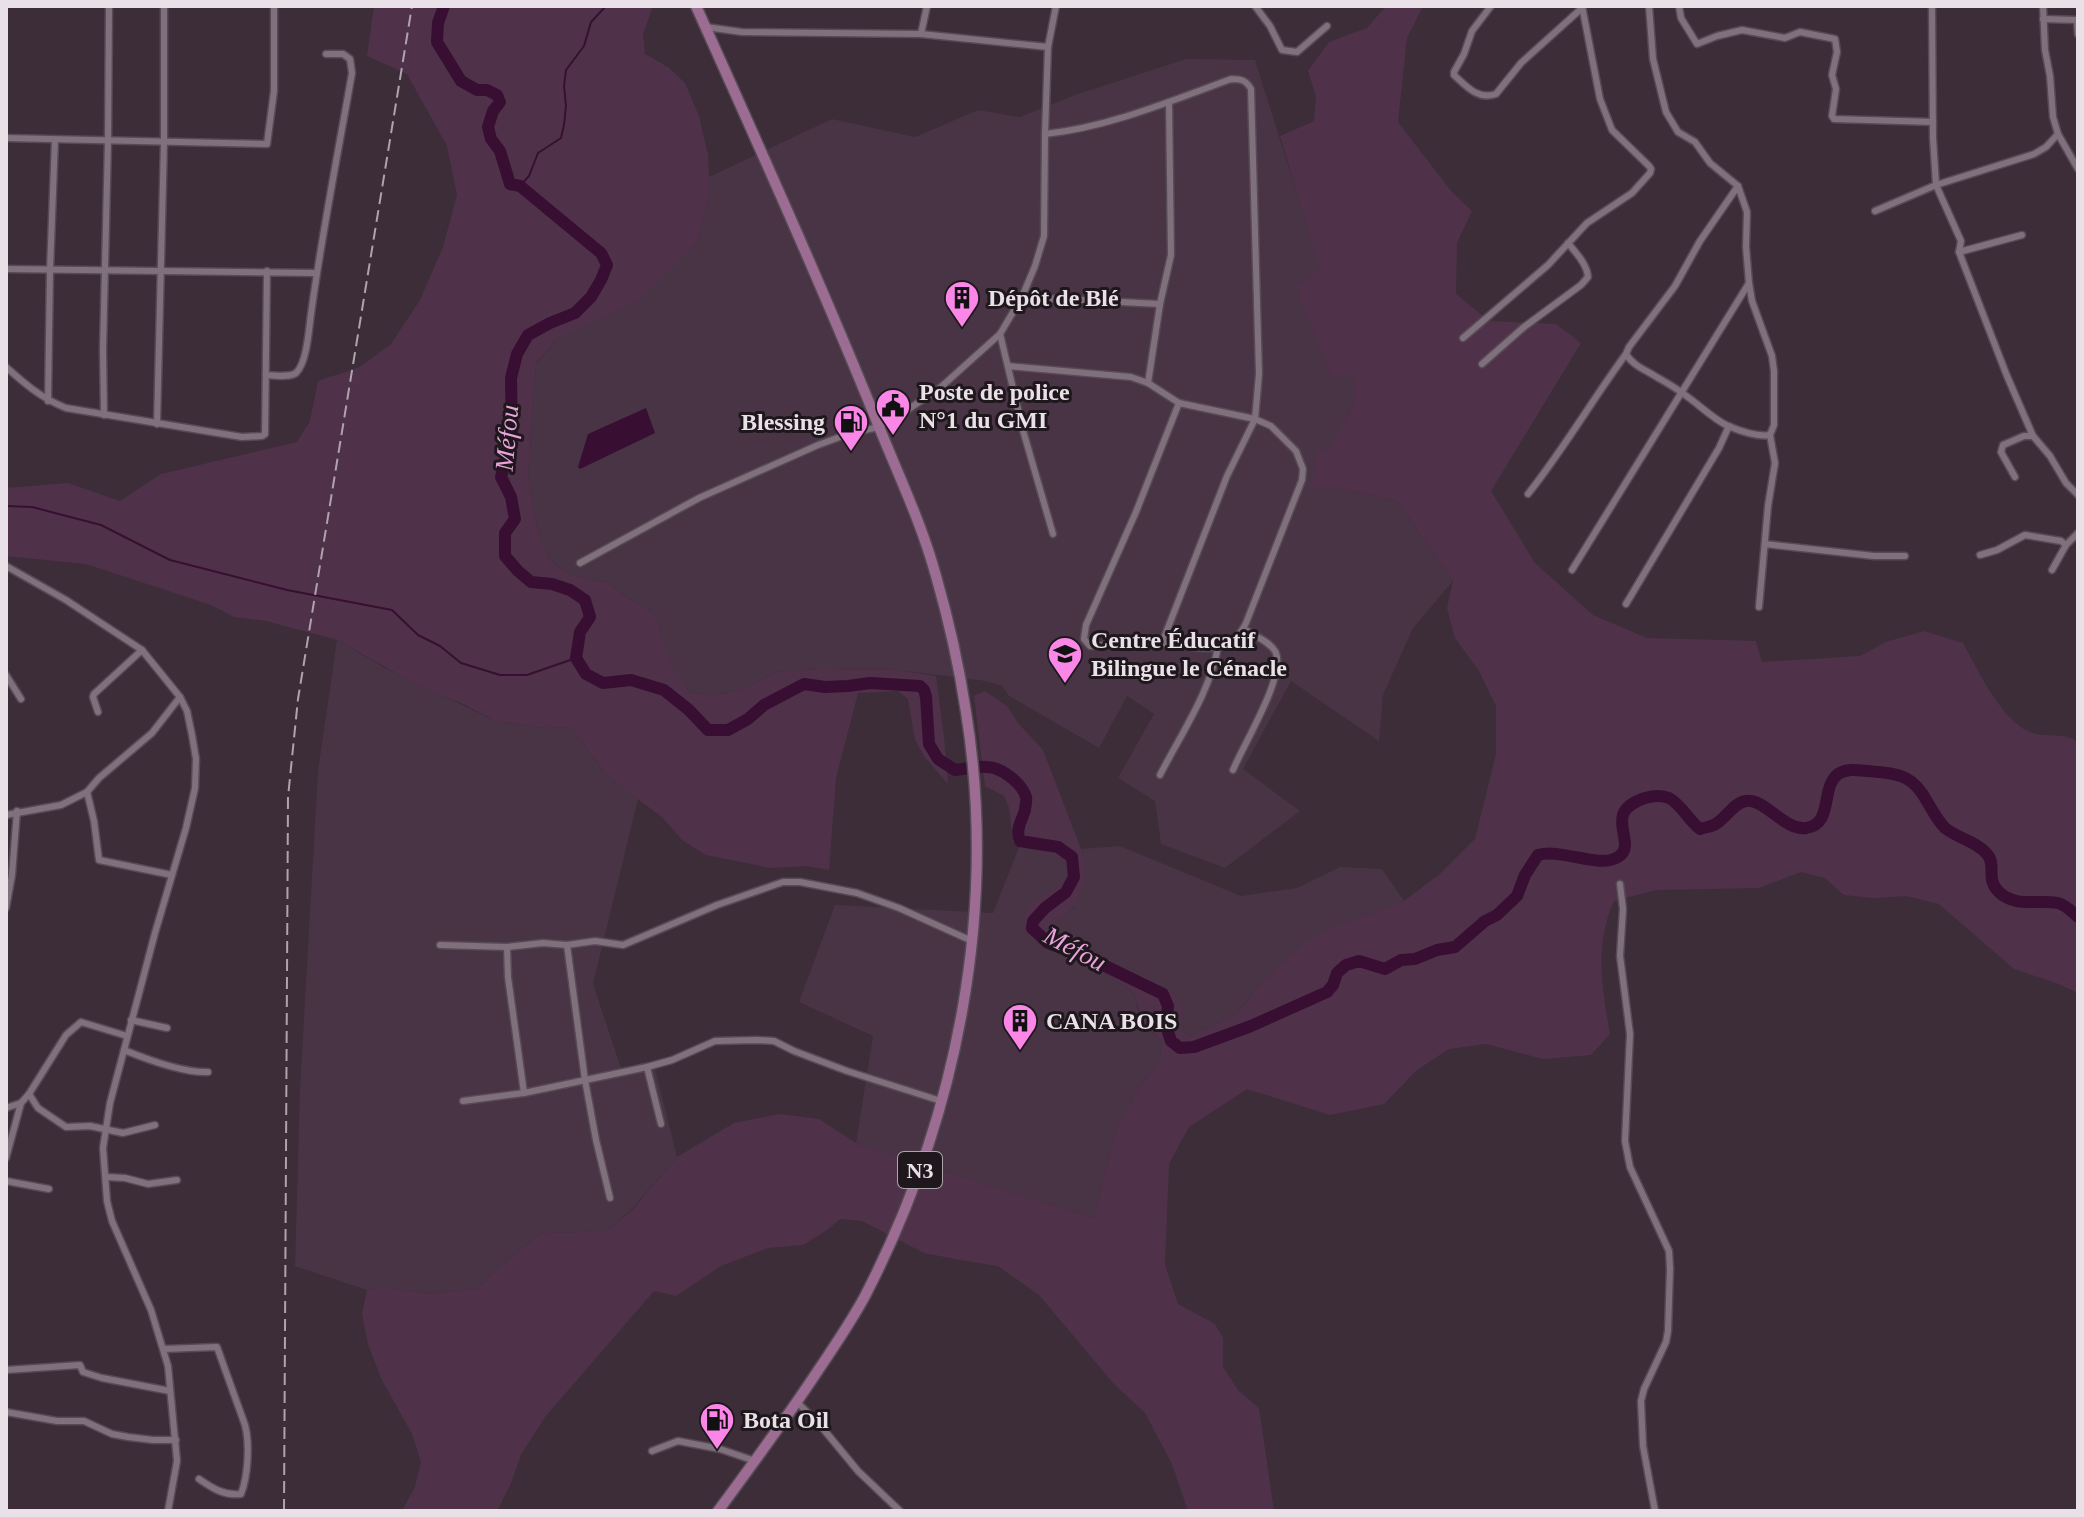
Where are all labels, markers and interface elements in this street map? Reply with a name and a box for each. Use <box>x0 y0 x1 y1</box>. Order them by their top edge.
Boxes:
building icon: Dépôt de Blé <box>943 279 981 329</box>
place label: Dépôt de Blé <box>988 285 1119 311</box>
place label: Poste de police N°1 du GMI <box>919 379 1070 433</box>
public building icon: Poste de police N°1 du GMI <box>874 387 912 437</box>
fuel station icon: Blessing <box>832 403 870 453</box>
water label: Méfou <box>490 404 524 473</box>
place label: Blessing <box>741 409 825 435</box>
place label: Centre Éducatif Bilingue le Cénacle <box>1091 627 1287 681</box>
school or university icon: Centre Éducatif Bilingue le Cénacle <box>1046 635 1084 685</box>
water label: Méfou <box>1038 920 1111 977</box>
building icon: CANA BOIS <box>1001 1002 1039 1052</box>
place label: CANA BOIS <box>1046 1008 1177 1034</box>
road number: N3 <box>898 1152 942 1188</box>
fuel station icon: Bota Oil <box>698 1401 736 1451</box>
place label: Bota Oil <box>743 1407 829 1433</box>

